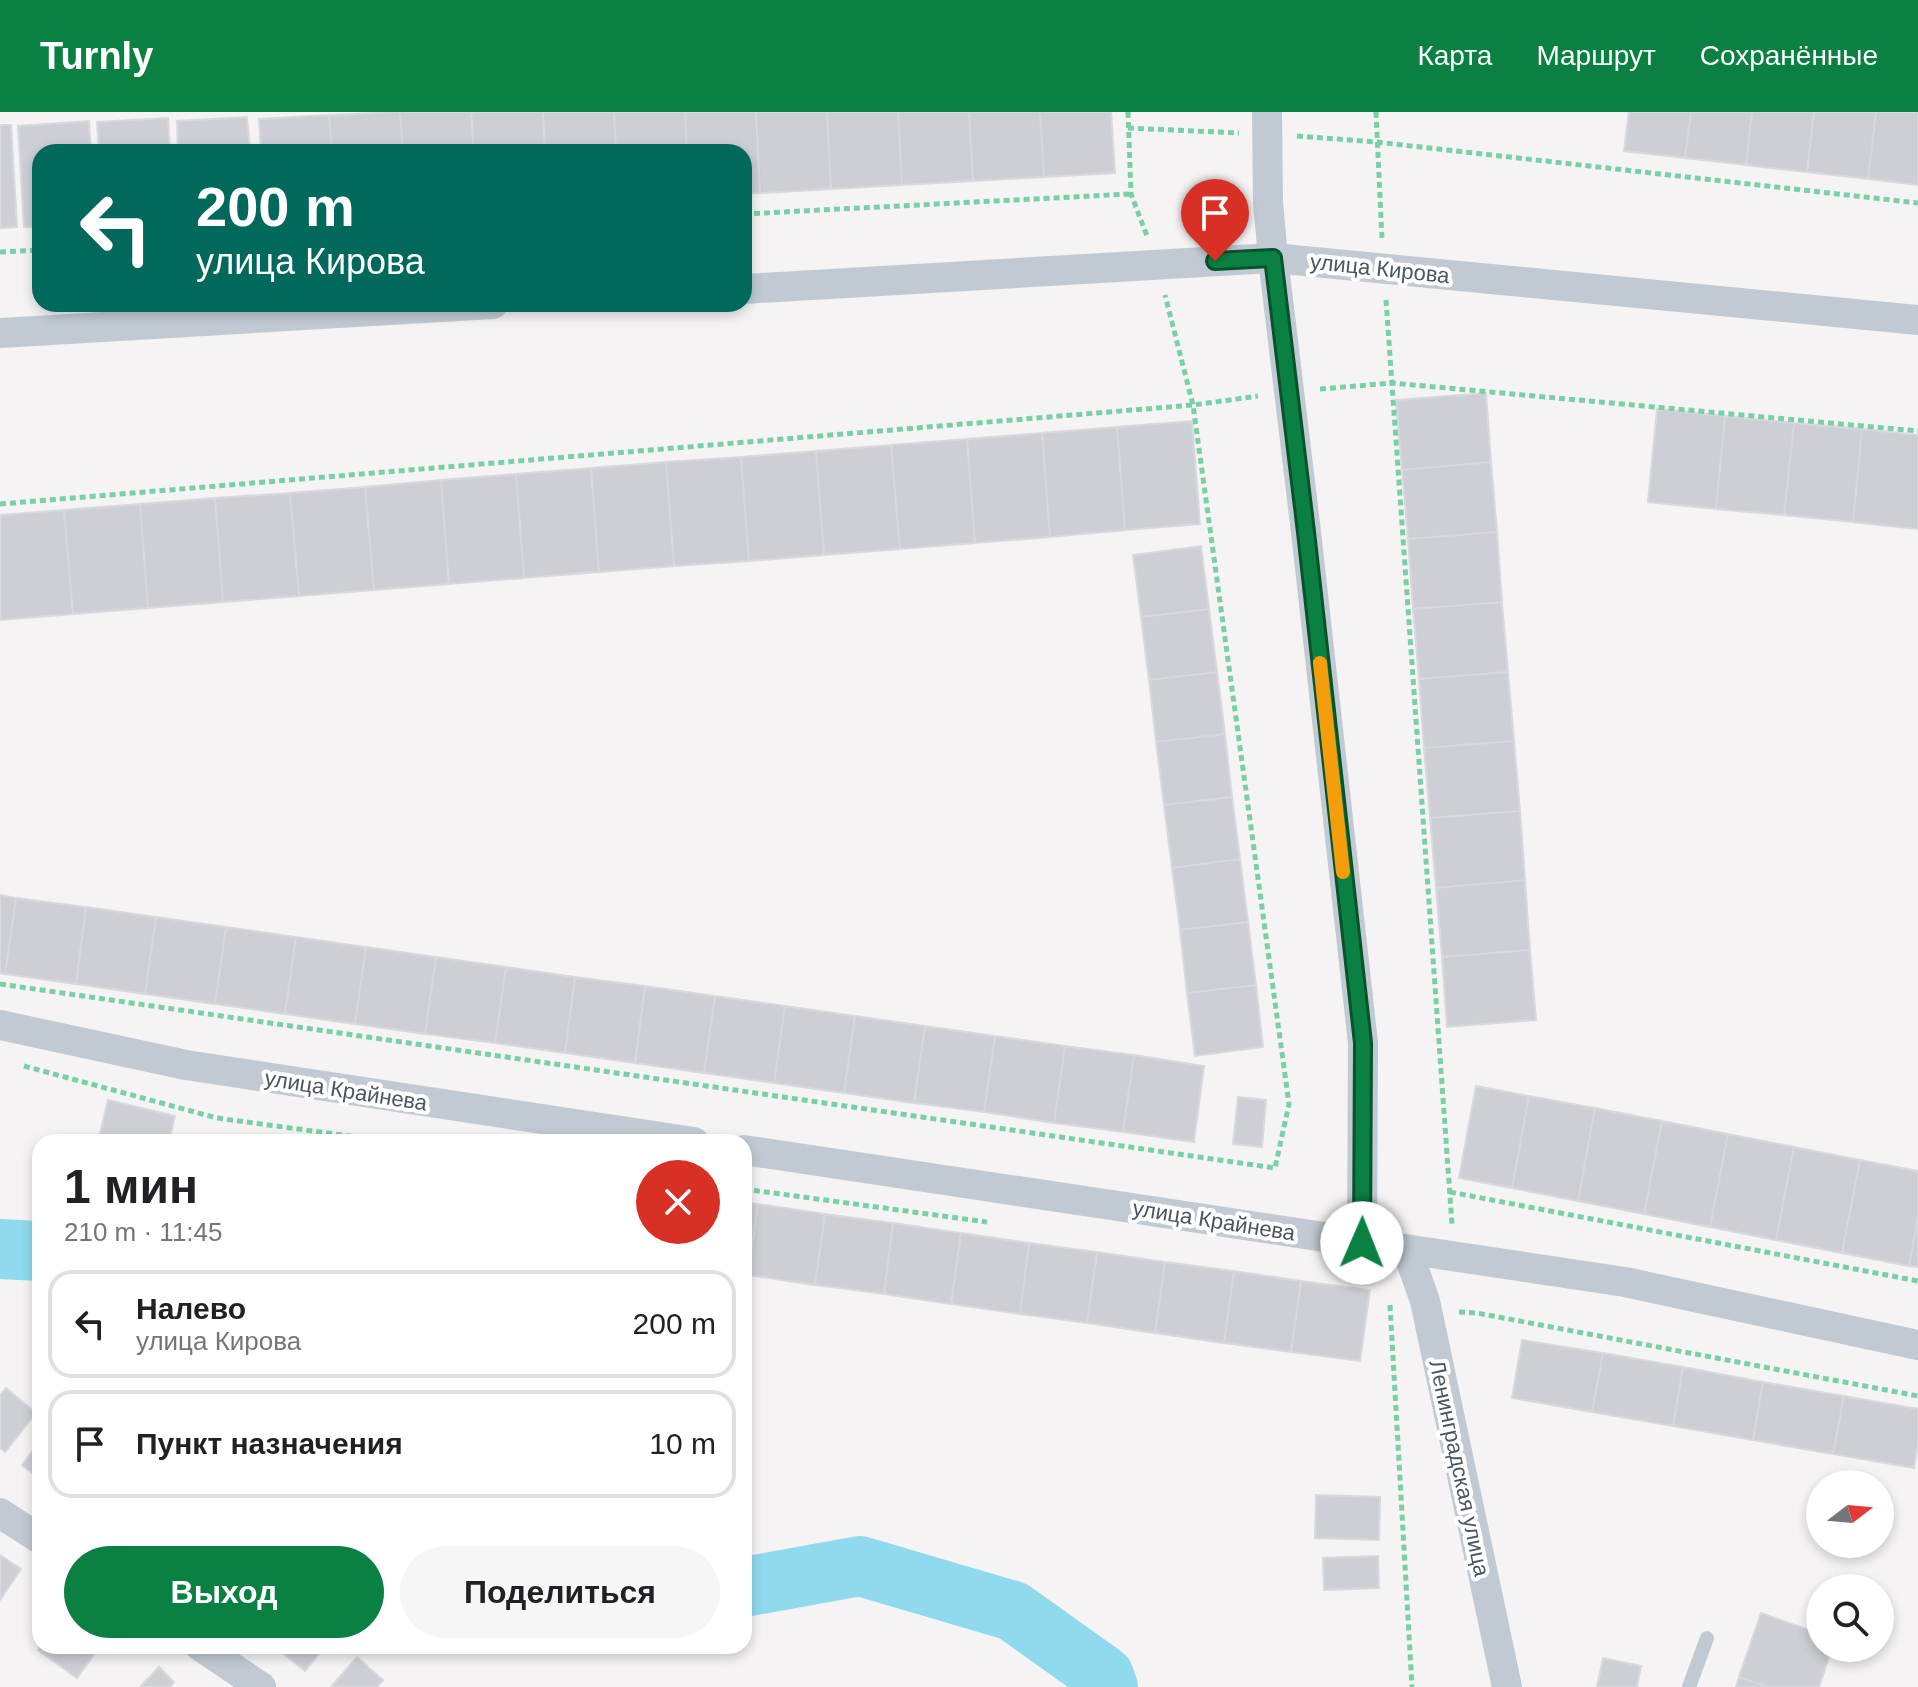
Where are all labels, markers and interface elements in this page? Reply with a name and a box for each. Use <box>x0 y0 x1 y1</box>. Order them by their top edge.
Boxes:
text: Turnly <box>40 35 153 77</box>
text: Карта <box>1417 40 1492 71</box>
text: Маршрут <box>1536 40 1656 71</box>
text: Сохранённые <box>1700 40 1878 71</box>
text: 200 m <box>196 175 355 238</box>
icon: left <box>64 176 168 280</box>
pin <box>1181 179 1249 261</box>
icon: arrive <box>1193 191 1237 235</box>
text: улица Кирова <box>196 241 425 282</box>
street label: улица Кирова <box>1309 249 1452 288</box>
street label: улица Крайнева <box>263 1065 430 1116</box>
text: 1 мин <box>64 1160 198 1213</box>
button: close <box>636 1160 720 1244</box>
street label: улица Крайнева <box>1131 1195 1298 1246</box>
position arrow <box>1320 1201 1404 1285</box>
text: 210 m · 11:45 <box>64 1217 223 1247</box>
text: Налево <box>136 1292 246 1325</box>
icon: left <box>68 1302 112 1346</box>
text: 200 m <box>633 1307 716 1340</box>
text: улица Кирова <box>136 1326 301 1356</box>
street label: Ленинградская улица <box>1424 1358 1495 1579</box>
icon: arrive <box>68 1422 112 1466</box>
text: Пункт назначения <box>136 1427 403 1460</box>
text: 10 m <box>649 1427 716 1460</box>
north arrow <box>1806 1470 1894 1558</box>
map controls <box>1806 1470 1894 1662</box>
button: Выход <box>64 1546 384 1638</box>
button: Поделиться <box>400 1546 720 1638</box>
button: search <box>1806 1574 1894 1662</box>

